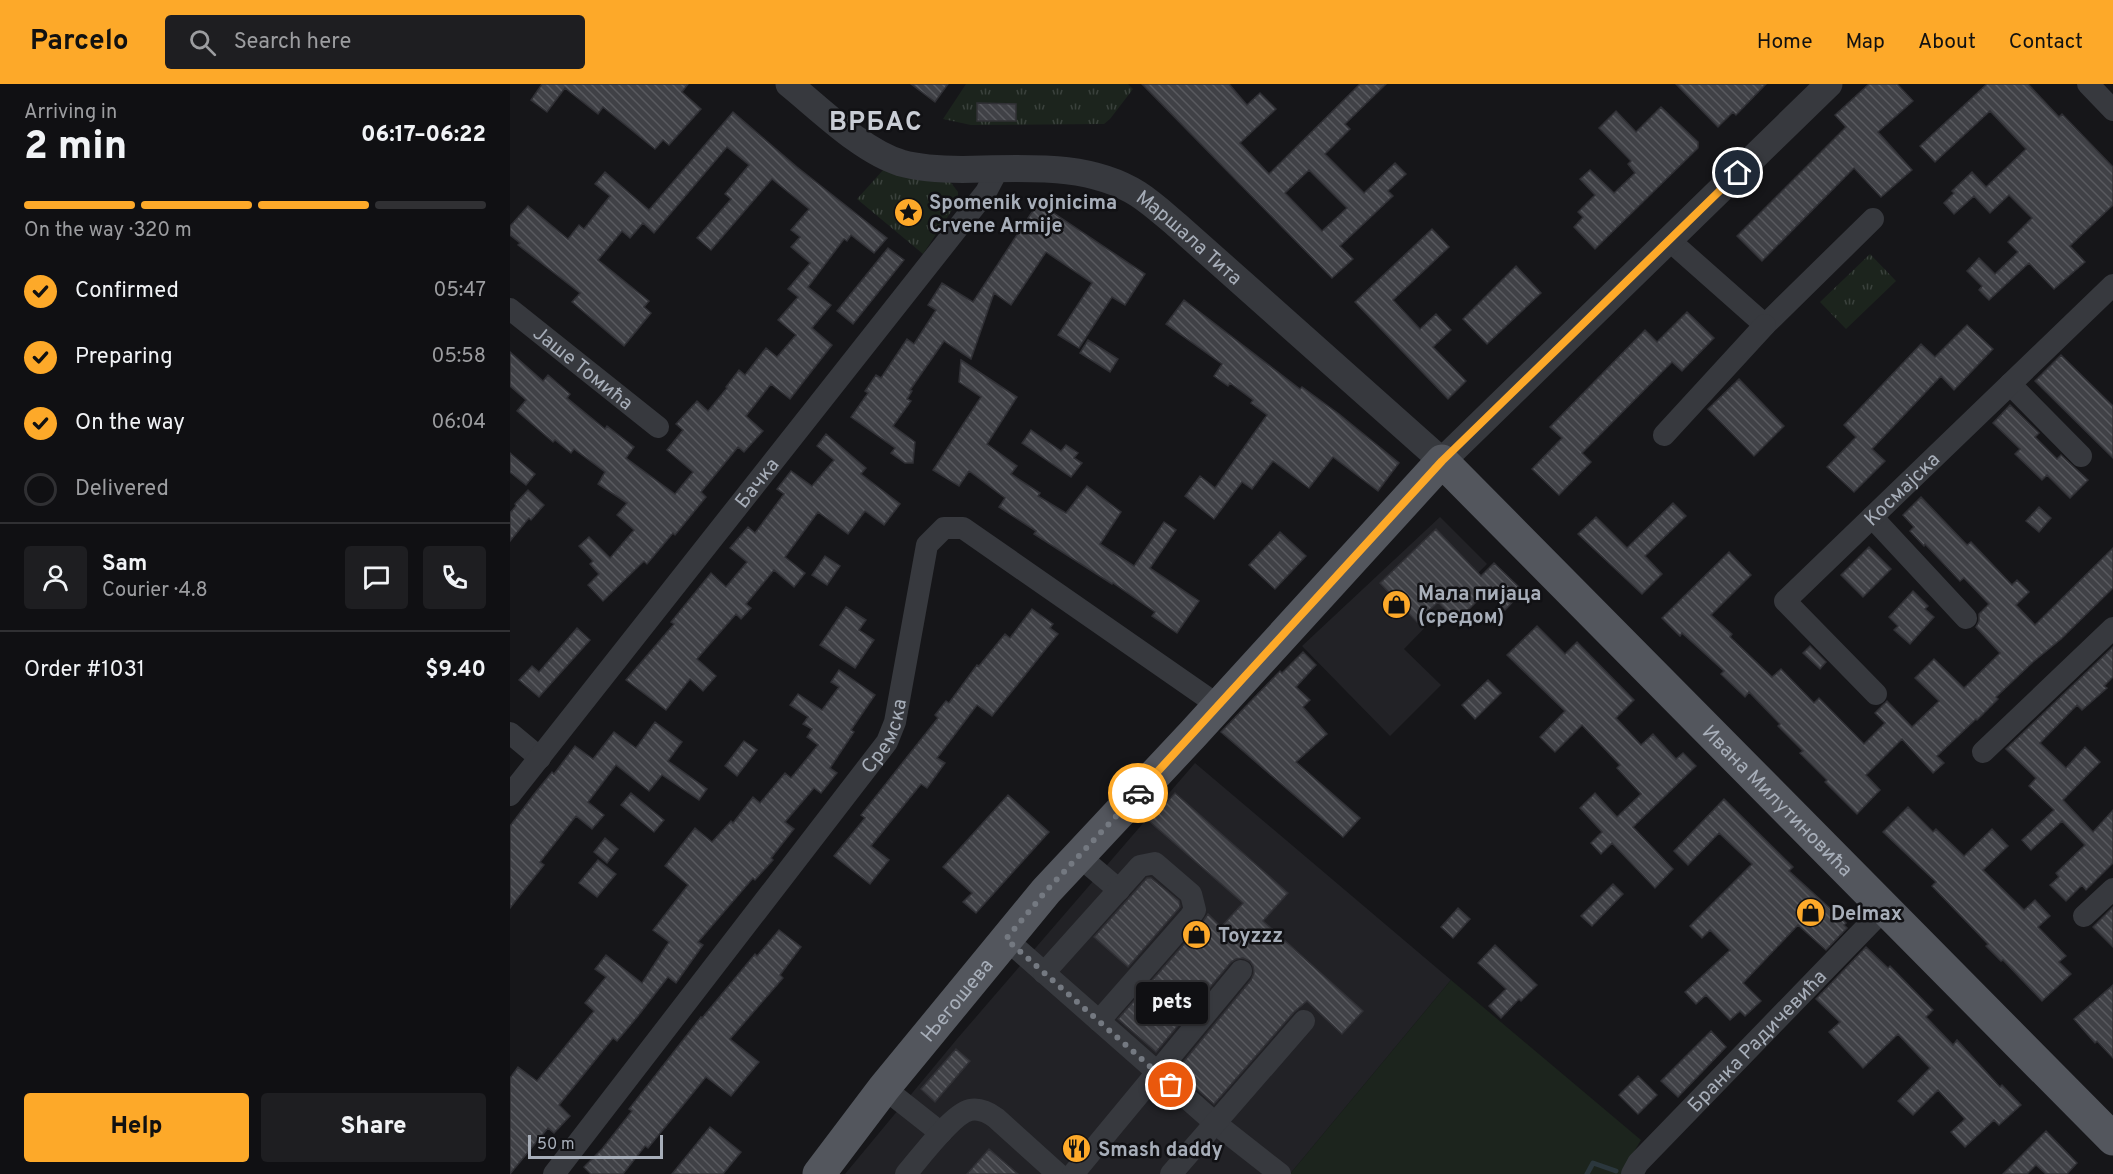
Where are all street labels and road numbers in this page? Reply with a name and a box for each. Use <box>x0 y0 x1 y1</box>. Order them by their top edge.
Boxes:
street label: Маршала Тита <box>1130 185 1247 292</box>
street label: Јаше Томића <box>527 321 638 417</box>
street label: Космајска <box>1859 448 1947 533</box>
street label: Бачка <box>730 453 786 514</box>
street label: Сремска <box>856 697 914 780</box>
street label: Ивана Милутиновића <box>1696 720 1857 883</box>
street label: Његошева <box>916 954 1000 1048</box>
street label: Бранка Радичевића <box>1683 965 1833 1119</box>

